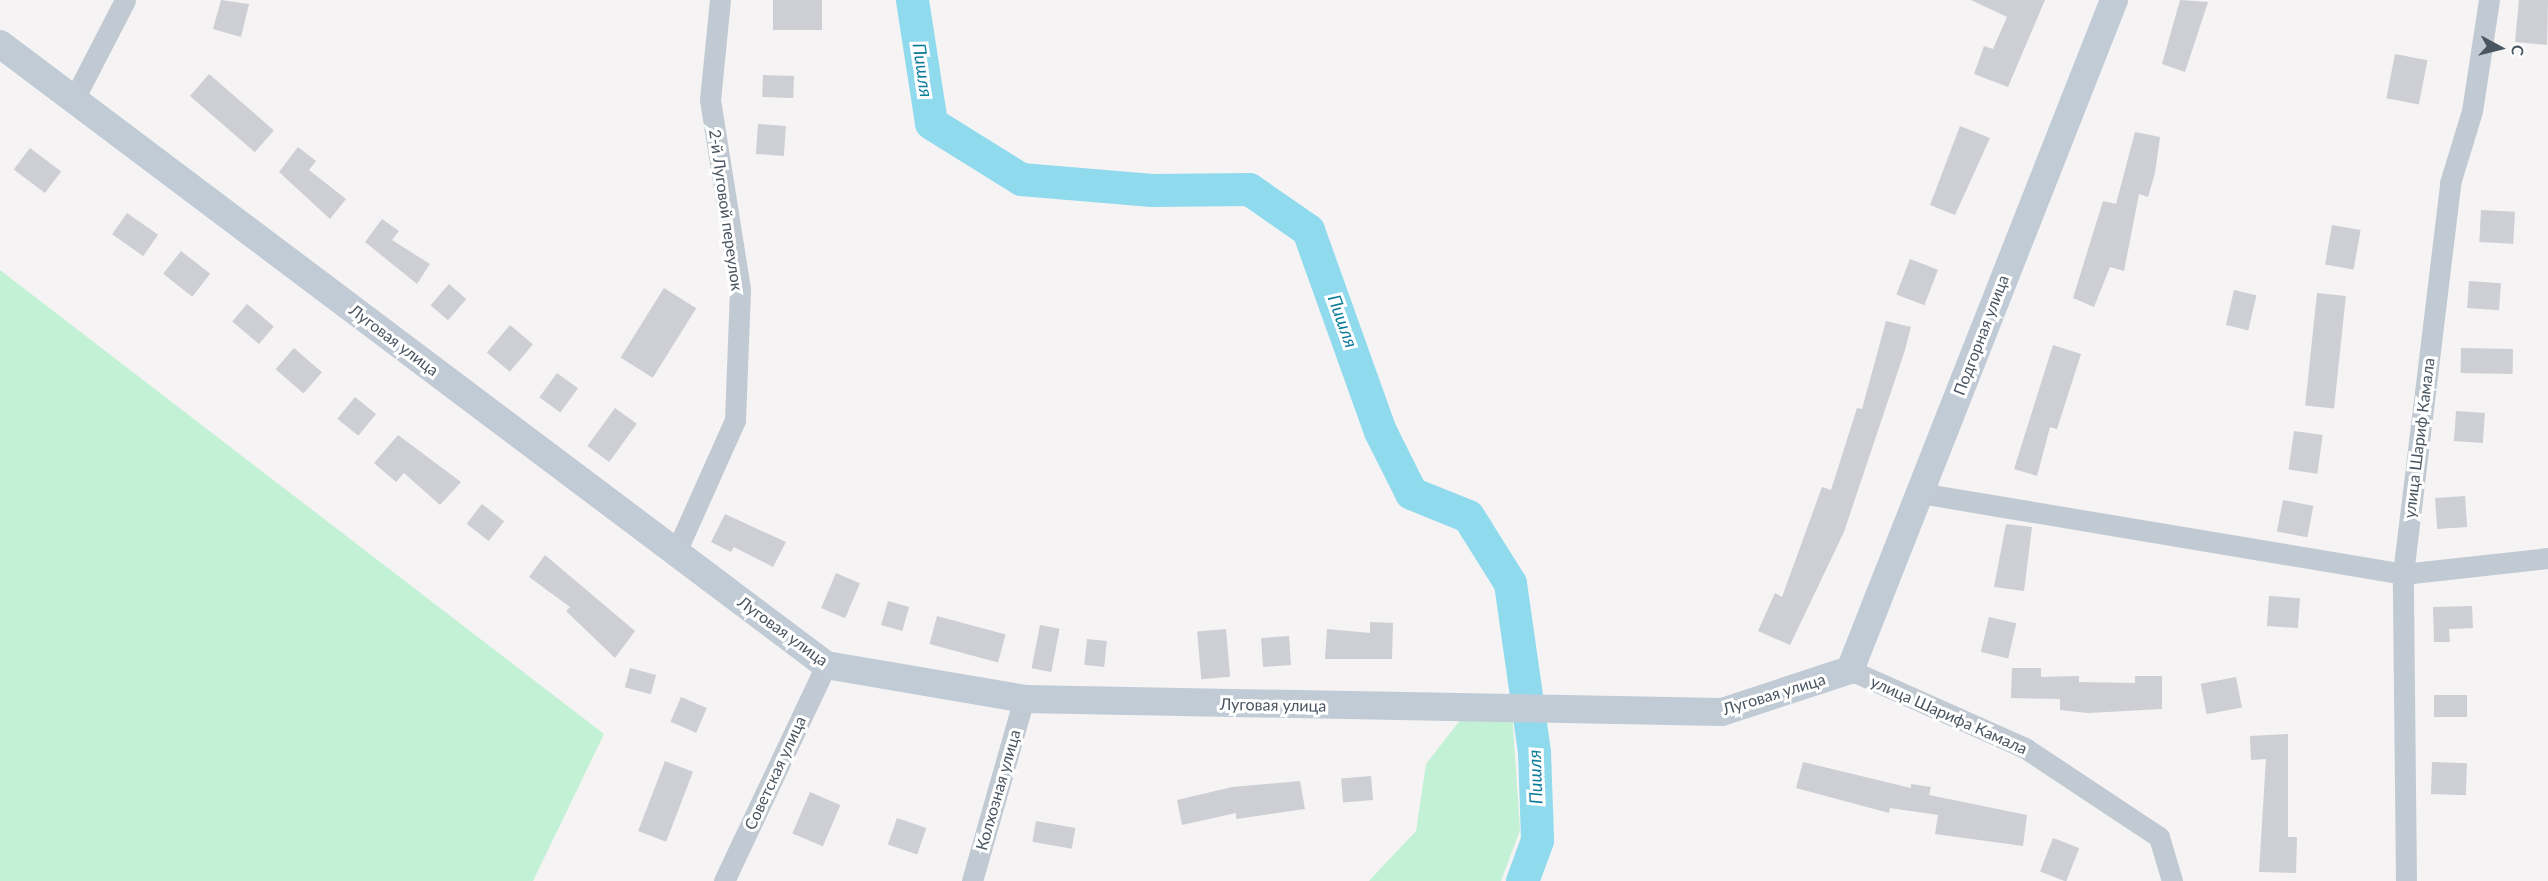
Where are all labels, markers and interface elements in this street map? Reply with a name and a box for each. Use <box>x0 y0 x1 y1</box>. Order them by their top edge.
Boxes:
north arrow <box>2470 18 2530 78</box>
water label: Пишля <box>909 41 937 99</box>
text: С <box>2508 44 2528 57</box>
street label: 2-й Луговой переулок <box>705 128 747 292</box>
street label: Подгорная улица <box>1949 272 2013 398</box>
water label: Пишля <box>1324 292 1362 350</box>
street label: Луговая улица <box>346 300 442 380</box>
street label: улица Шариф Камала <box>2400 357 2438 519</box>
street label: Луговая улица <box>734 592 832 670</box>
street label: Луговая улица <box>1720 669 1828 719</box>
street label: улица Шарифа Камала <box>1868 672 2030 758</box>
street label: Луговая улица <box>1220 694 1326 716</box>
street label: Советская улица <box>740 713 810 833</box>
street label: Колхозная улица <box>972 727 1024 853</box>
water label: Пишля <box>1523 749 1547 805</box>

